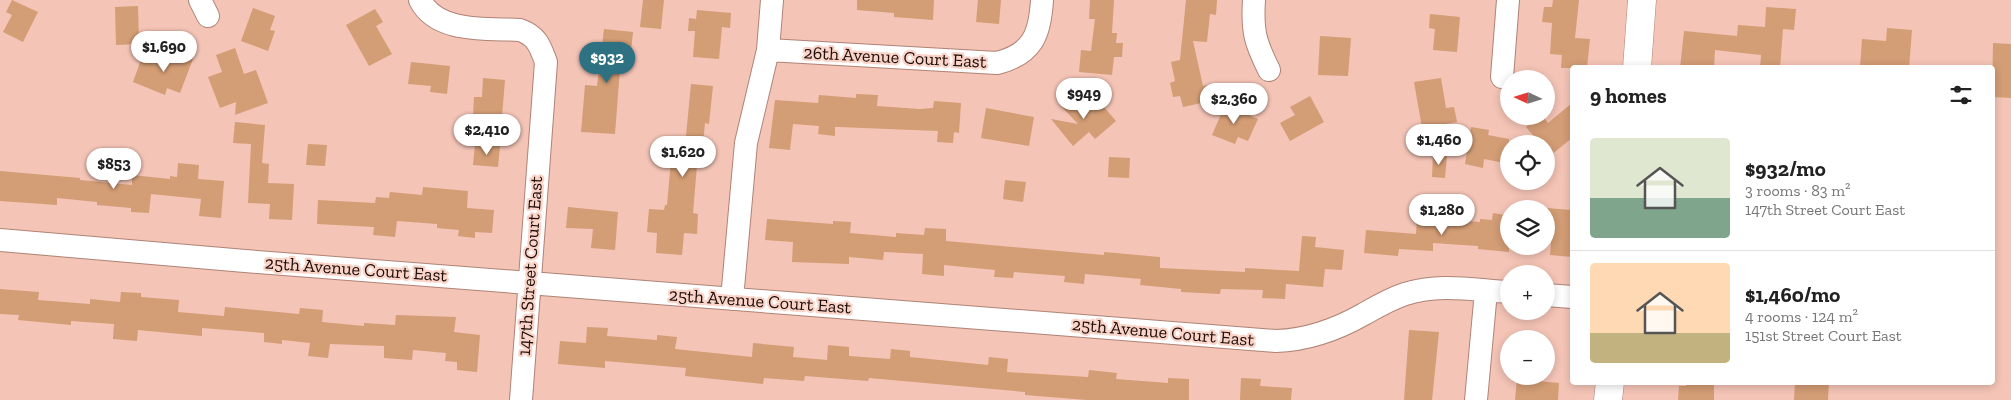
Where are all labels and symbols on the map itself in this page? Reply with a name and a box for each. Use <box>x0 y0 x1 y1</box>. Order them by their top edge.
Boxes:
pin: $1,690 <box>123 30 205 73</box>
street label: 26th Avenue Court East <box>803 41 987 73</box>
pin: $932 <box>577 42 637 84</box>
north arrow <box>1500 70 1555 125</box>
pin: $949 <box>1054 78 1114 120</box>
pin: $2,360 <box>1193 82 1275 125</box>
pin: $2,410 <box>446 114 528 156</box>
pin: $1,460 <box>1398 124 1480 166</box>
pin: $1,620 <box>642 136 724 178</box>
pin: $853 <box>84 148 144 190</box>
street label: 147th Street Court East <box>513 175 547 357</box>
pin: $1,280 <box>1401 194 1483 236</box>
street label: 25th Avenue Court East <box>264 252 448 286</box>
street label: 25th Avenue Court East <box>668 284 852 318</box>
street label: 25th Avenue Court East <box>1071 313 1255 351</box>

